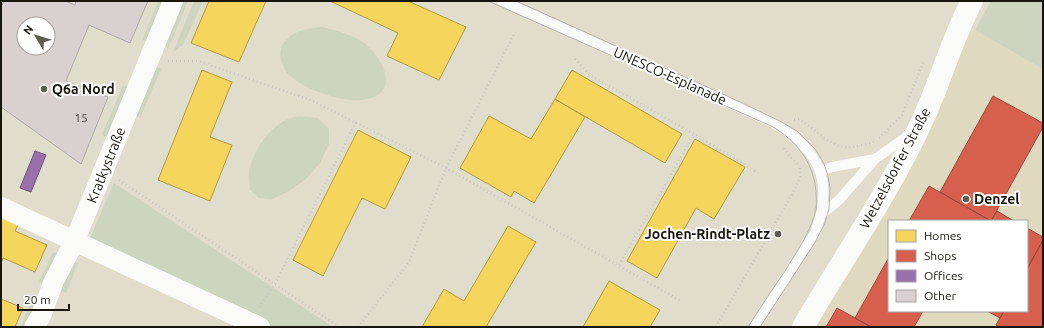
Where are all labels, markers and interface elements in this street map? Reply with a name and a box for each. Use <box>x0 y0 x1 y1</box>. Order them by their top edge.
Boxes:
north arrow <box>16 16 56 56</box>
text: N <box>21 23 35 37</box>
street label: UNESCO-Esplanade <box>611 44 729 108</box>
place label: Q6a Nord <box>52 81 115 97</box>
marker: Q6a Nord <box>39 84 49 94</box>
street label: Wetzelsdorfer Straße <box>856 105 934 231</box>
house number: 15 <box>74 111 88 124</box>
street label: Kratkystraße <box>83 125 129 205</box>
place label: Denzel <box>974 191 1019 207</box>
marker: Denzel <box>961 194 971 204</box>
legend <box>888 220 1028 312</box>
place label: Jochen-Rindt-Platz <box>645 226 770 242</box>
marker: Jochen-Rindt-Platz <box>773 229 783 239</box>
text: Homes <box>924 229 962 242</box>
text: Shops <box>924 249 956 262</box>
text: Offices <box>924 269 963 282</box>
scale bar <box>18 286 69 312</box>
text: Other <box>924 289 957 302</box>
text: 20 m <box>24 293 51 306</box>

